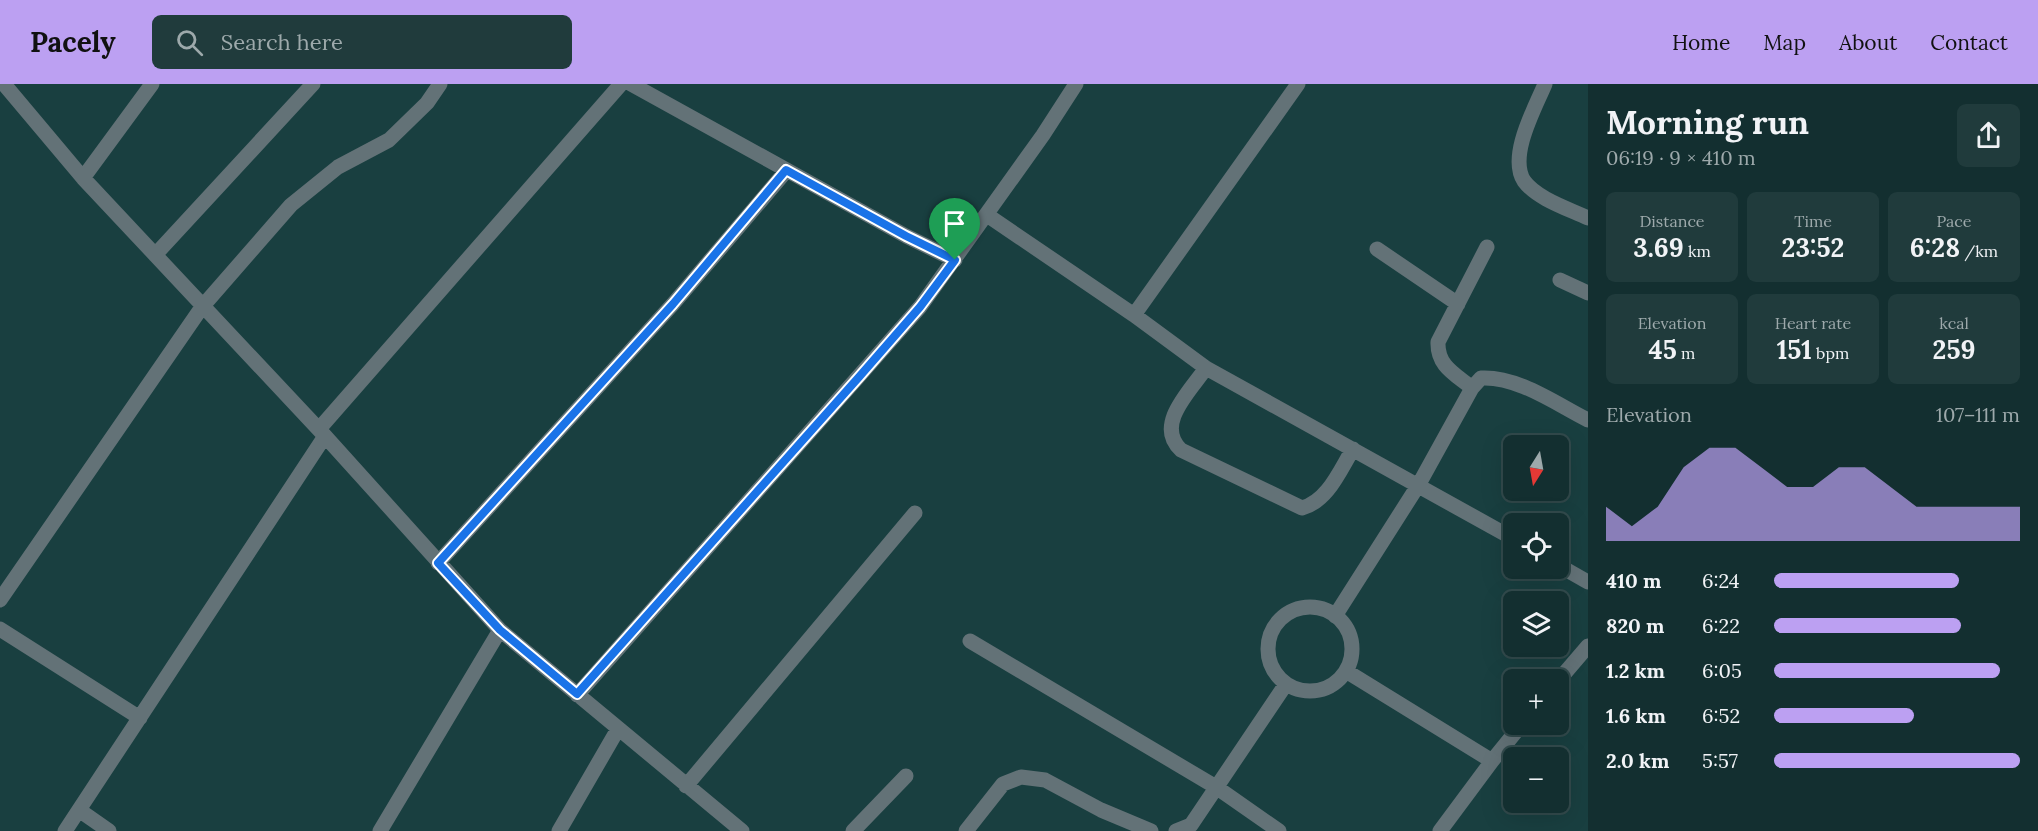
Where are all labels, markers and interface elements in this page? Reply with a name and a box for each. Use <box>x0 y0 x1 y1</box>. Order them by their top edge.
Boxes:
search box <box>152 15 572 69</box>
text: Pacely <box>30 24 116 60</box>
icon: search <box>173 26 206 59</box>
text: Search here <box>221 28 343 56</box>
text: Home <box>1672 29 1730 56</box>
text: Map <box>1763 29 1806 56</box>
text: About <box>1839 29 1897 56</box>
text: Contact <box>1930 29 2008 56</box>
text: Morning run <box>1606 101 1809 143</box>
button: share <box>1957 104 2020 167</box>
text: 06:19 · 9 × 410 m <box>1606 145 1756 170</box>
pin <box>929 198 980 260</box>
icon: arrive <box>938 207 971 240</box>
text: Distance <box>1639 211 1705 231</box>
text: Time <box>1794 211 1832 231</box>
text: Pace <box>1937 211 1971 231</box>
text: 3.69 <box>1633 231 1684 264</box>
text: 23:52 <box>1782 231 1844 264</box>
text: 6:28 <box>1910 231 1960 264</box>
text: km <box>1684 241 1711 261</box>
text: /km <box>1960 241 1998 261</box>
text: Elevation <box>1638 313 1706 333</box>
text: Heart rate <box>1775 313 1851 333</box>
text: kcal <box>1939 313 1969 333</box>
text: 45 <box>1649 333 1677 366</box>
text: 151 <box>1777 333 1812 366</box>
text: 259 <box>1933 333 1975 366</box>
text: m <box>1677 343 1695 363</box>
text: bpm <box>1812 343 1849 363</box>
text: Elevation <box>1606 402 1692 427</box>
text: 107–111 m <box>1936 402 2020 427</box>
north arrow <box>1503 435 1569 501</box>
map controls <box>1503 435 1569 813</box>
button: locate <box>1503 513 1569 579</box>
text: 410 m <box>1606 568 1661 593</box>
text: 6:24 <box>1702 568 1740 593</box>
button: layers <box>1503 591 1569 657</box>
text: 820 m <box>1606 613 1664 638</box>
text: 6:22 <box>1702 613 1740 638</box>
text: 1.2 km <box>1606 658 1665 683</box>
text: 6:05 <box>1702 658 1742 683</box>
button: + <box>1503 669 1569 735</box>
text: 1.6 km <box>1606 703 1666 728</box>
text: 6:52 <box>1702 703 1740 728</box>
button: − <box>1503 747 1569 813</box>
text: 2.0 km <box>1606 748 1669 773</box>
text: 5:57 <box>1702 748 1738 773</box>

